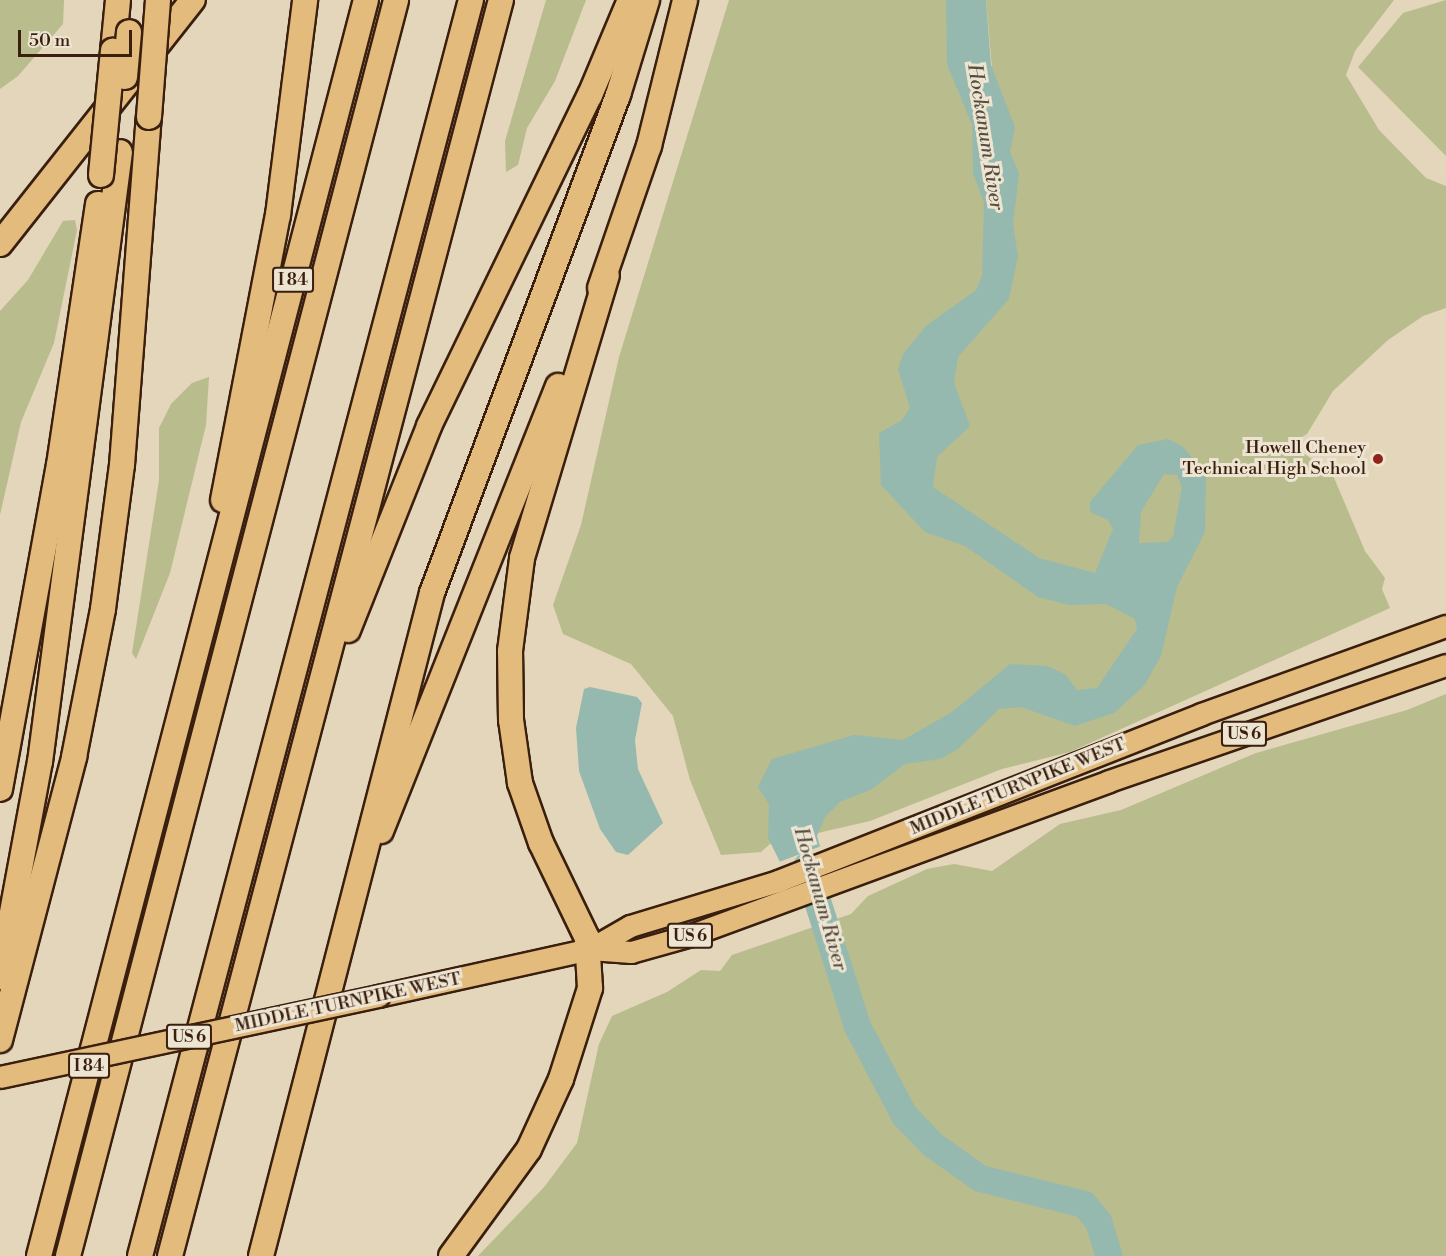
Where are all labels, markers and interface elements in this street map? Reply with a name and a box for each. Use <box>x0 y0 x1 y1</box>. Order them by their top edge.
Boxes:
scale bar <box>21 18 135 56</box>
text: 50 m <box>29 29 70 52</box>
water label: Hockanum River <box>962 62 1008 212</box>
road number: I 84 <box>272 267 314 293</box>
place label: Howell Cheney Technical High School <box>1183 438 1366 480</box>
marker: Howell Cheney Technical High School <box>1371 452 1385 466</box>
road number: US 6 <box>1220 721 1268 747</box>
street label: MIDDLE TURNPIKE WEST <box>907 734 1129 840</box>
water label: Hockanum River <box>788 825 852 973</box>
road number: US 6 <box>666 923 714 949</box>
street label: MIDDLE TURNPIKE WEST <box>233 968 463 1038</box>
road number: US 6 <box>165 1024 213 1050</box>
road number: I 84 <box>68 1053 110 1079</box>

